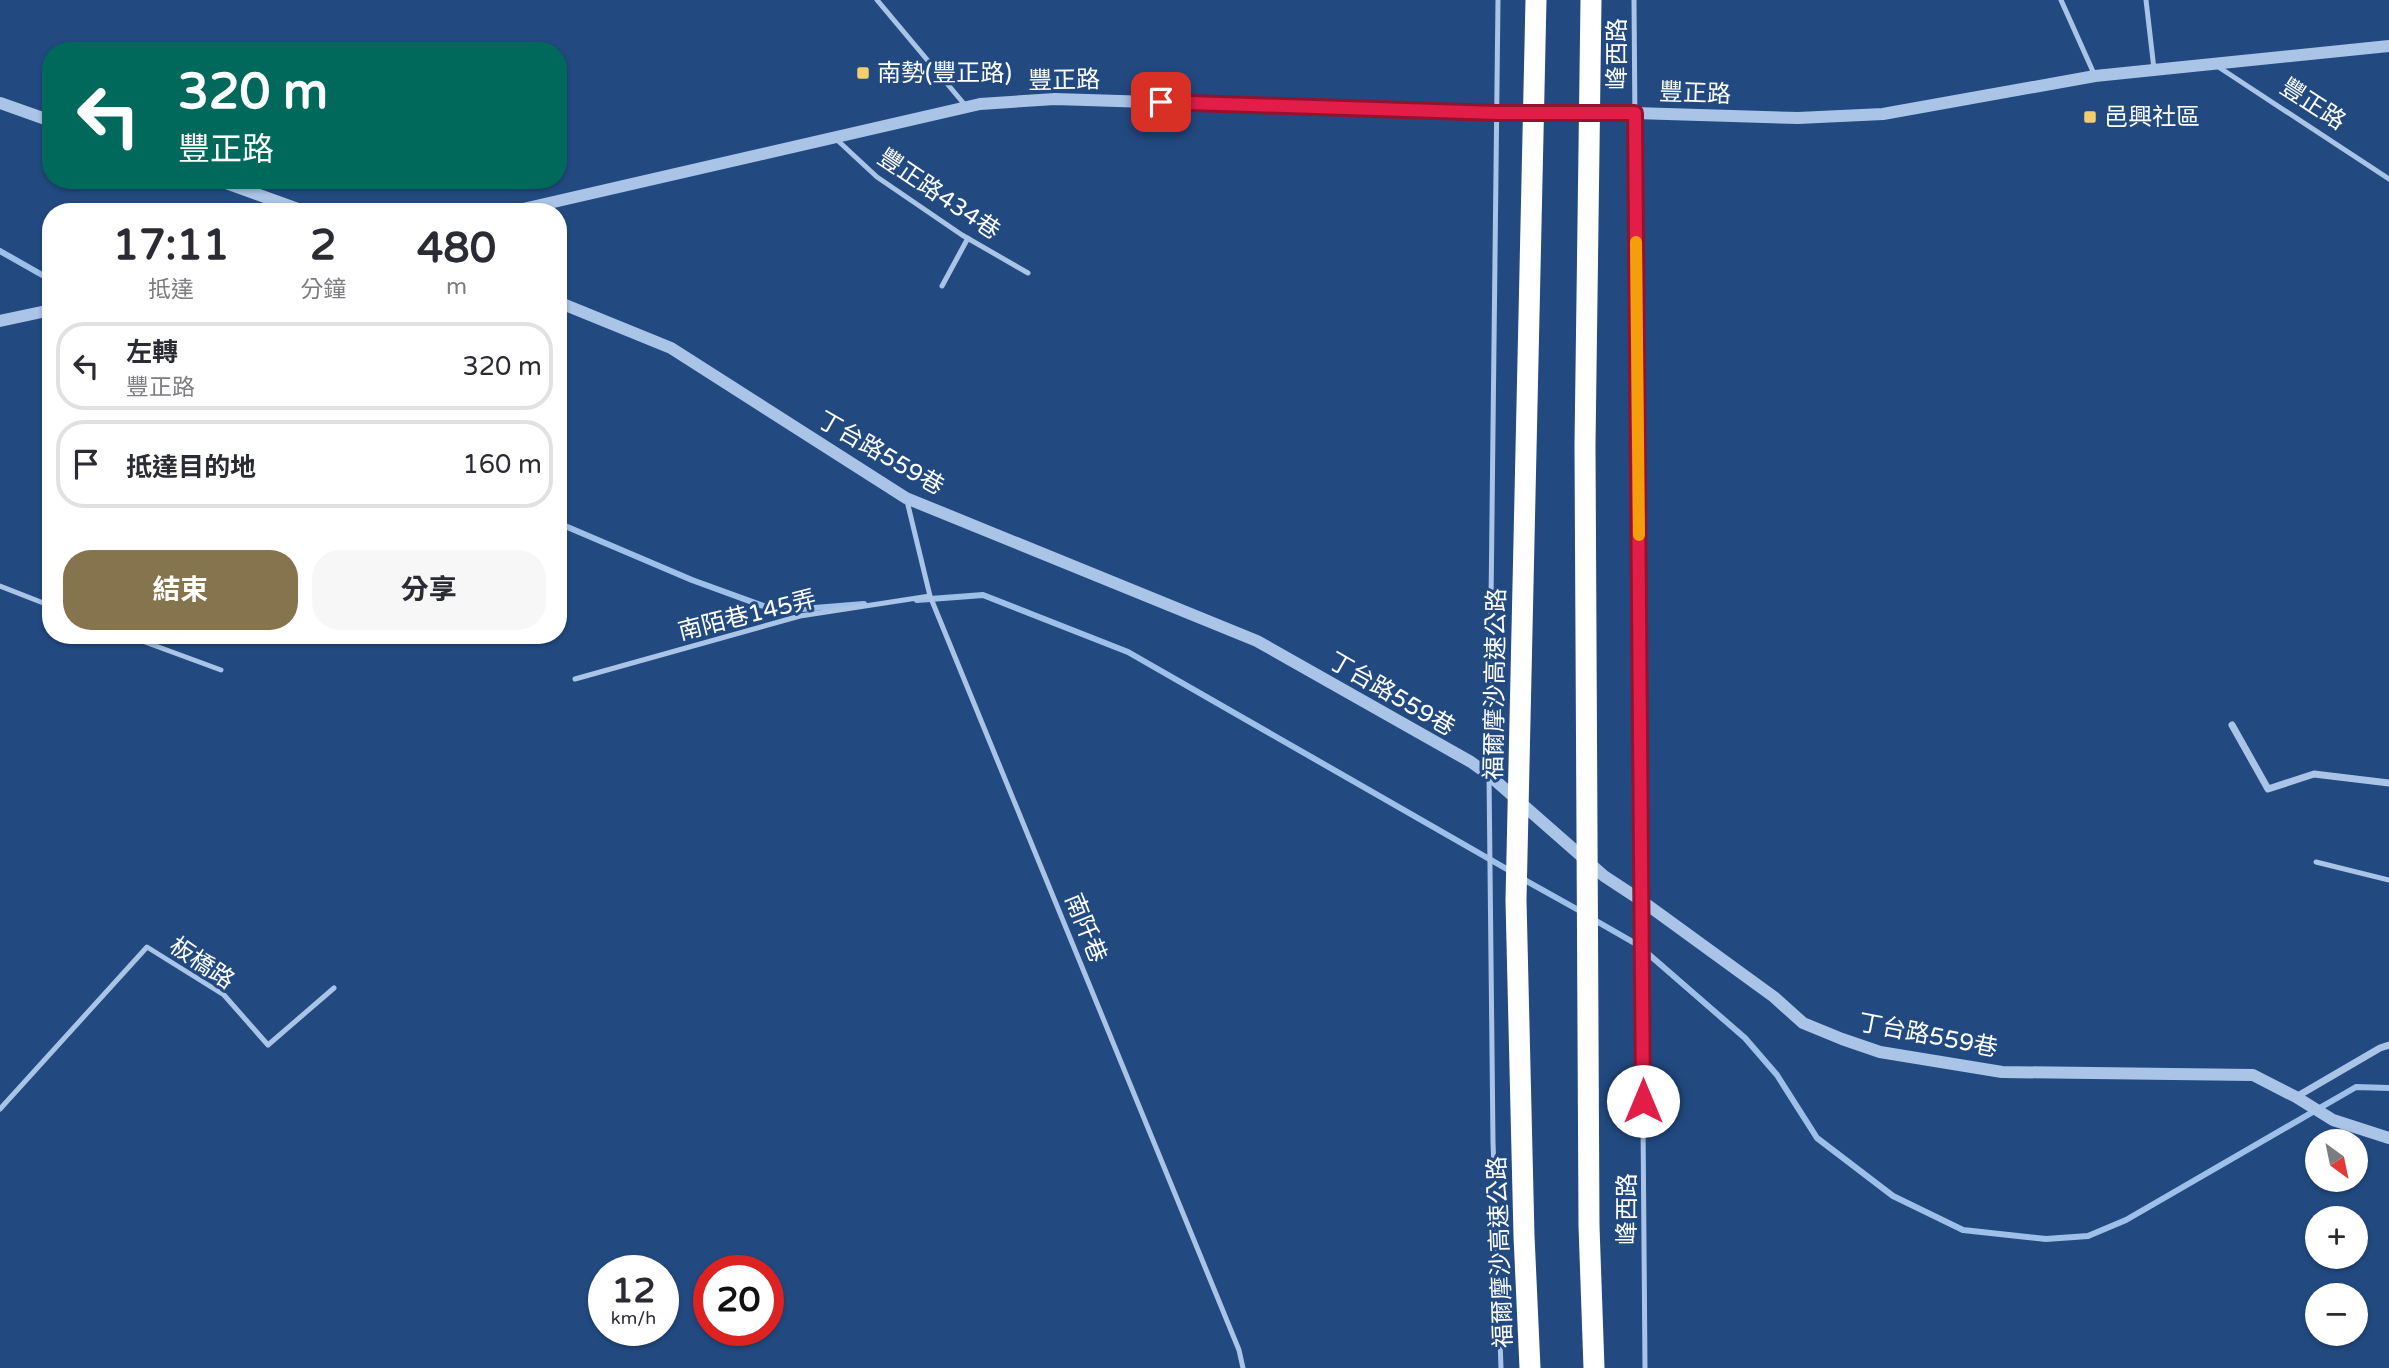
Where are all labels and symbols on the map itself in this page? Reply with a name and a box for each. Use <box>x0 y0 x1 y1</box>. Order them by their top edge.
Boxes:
street label: 峰西路 <box>1603 18 1632 90</box>
place label: 南勢(豐正路) <box>877 59 1012 88</box>
marker: 南勢(豐正路) <box>855 65 871 81</box>
street label: 豐正路 <box>1028 65 1100 96</box>
pin <box>1131 72 1191 132</box>
street label: 豐正路 <box>2275 73 2351 136</box>
street label: 豐正路 <box>1658 78 1731 109</box>
place label: 邑興社區 <box>2104 103 2200 132</box>
marker: 邑興社區 <box>2082 109 2098 125</box>
street label: 豐正路434巷 <box>872 143 1005 246</box>
street label: 丁台路559巷 <box>812 406 949 501</box>
street label: 南陌巷145弄 <box>675 584 819 647</box>
street label: 福爾摩沙高速公路 <box>1479 588 1512 780</box>
street label: 丁台路559巷 <box>1323 647 1460 742</box>
street label: 南阡巷 <box>1059 889 1112 967</box>
street label: 板橋路 <box>164 931 240 996</box>
street label: 丁台路559巷 <box>1856 1008 2000 1063</box>
position arrow <box>1606 1064 1680 1138</box>
north arrow <box>2305 1129 2368 1192</box>
street label: 福爾摩沙高速公路 <box>1483 1156 1518 1348</box>
street label: 峰西路 <box>1613 1173 1642 1245</box>
speed limit sign: 20 <box>693 1255 784 1346</box>

